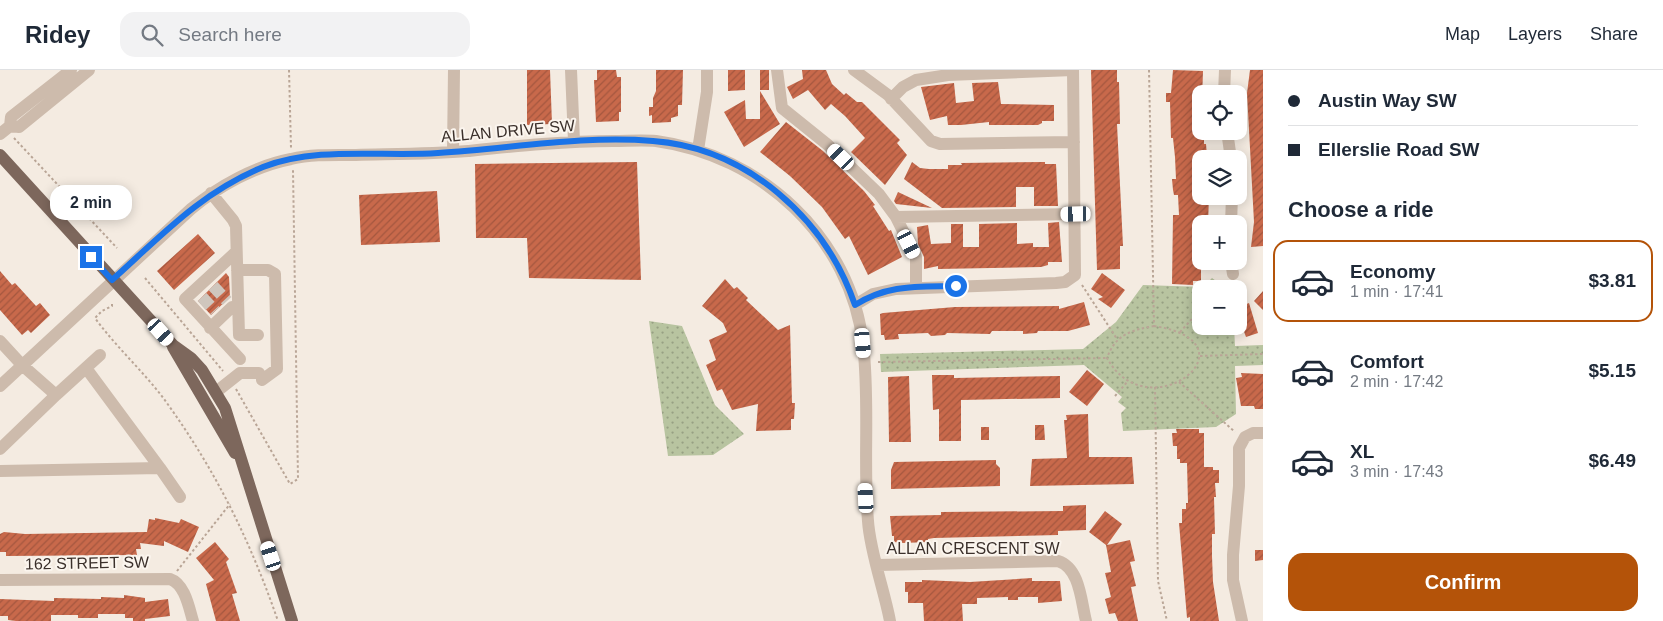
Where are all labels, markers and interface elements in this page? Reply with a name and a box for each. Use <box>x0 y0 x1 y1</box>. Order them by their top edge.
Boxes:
search box <box>120 12 470 57</box>
text: Ridey <box>25 21 90 48</box>
icon: search <box>138 21 166 49</box>
text: Search here <box>178 24 282 45</box>
text: Map <box>1445 24 1480 44</box>
text: Layers <box>1508 24 1562 44</box>
text: Share <box>1590 24 1638 44</box>
map controls <box>1192 85 1247 335</box>
button: locate <box>1192 85 1247 140</box>
text: Austin Way SW <box>1318 90 1457 111</box>
street label: ALLAN DRIVE SW <box>440 117 577 145</box>
text: Ellerslie Road SW <box>1318 139 1480 160</box>
car <box>824 141 857 173</box>
button: layers <box>1192 150 1247 205</box>
callout: 2 min <box>50 184 132 220</box>
text: 2 min <box>70 194 112 211</box>
text: Choose a ride <box>1288 197 1433 222</box>
car <box>1060 206 1091 222</box>
button: + <box>1192 215 1247 270</box>
car <box>895 227 922 261</box>
route end <box>80 246 102 268</box>
icon: car <box>1290 259 1335 304</box>
text: Economy <box>1350 261 1436 282</box>
text: $3.81 <box>1588 270 1636 291</box>
route start <box>945 275 967 297</box>
button: − <box>1192 280 1247 335</box>
text: 1 min · 17:41 <box>1350 283 1443 300</box>
car <box>145 316 176 348</box>
car <box>854 327 871 359</box>
icon: car <box>1290 349 1335 394</box>
text: Comfort <box>1350 351 1424 372</box>
text: $5.15 <box>1588 360 1636 381</box>
text: 2 min · 17:42 <box>1350 373 1443 390</box>
icon: car <box>1290 439 1335 484</box>
text: XL <box>1350 441 1374 462</box>
text: $6.49 <box>1588 450 1636 471</box>
text: 3 min · 17:43 <box>1350 463 1443 480</box>
car <box>857 483 874 513</box>
car <box>259 539 282 573</box>
street label: ALLAN CRESCENT SW <box>886 540 1060 557</box>
street label: 162 STREET SW <box>25 553 150 573</box>
button: Confirm <box>1288 553 1638 611</box>

